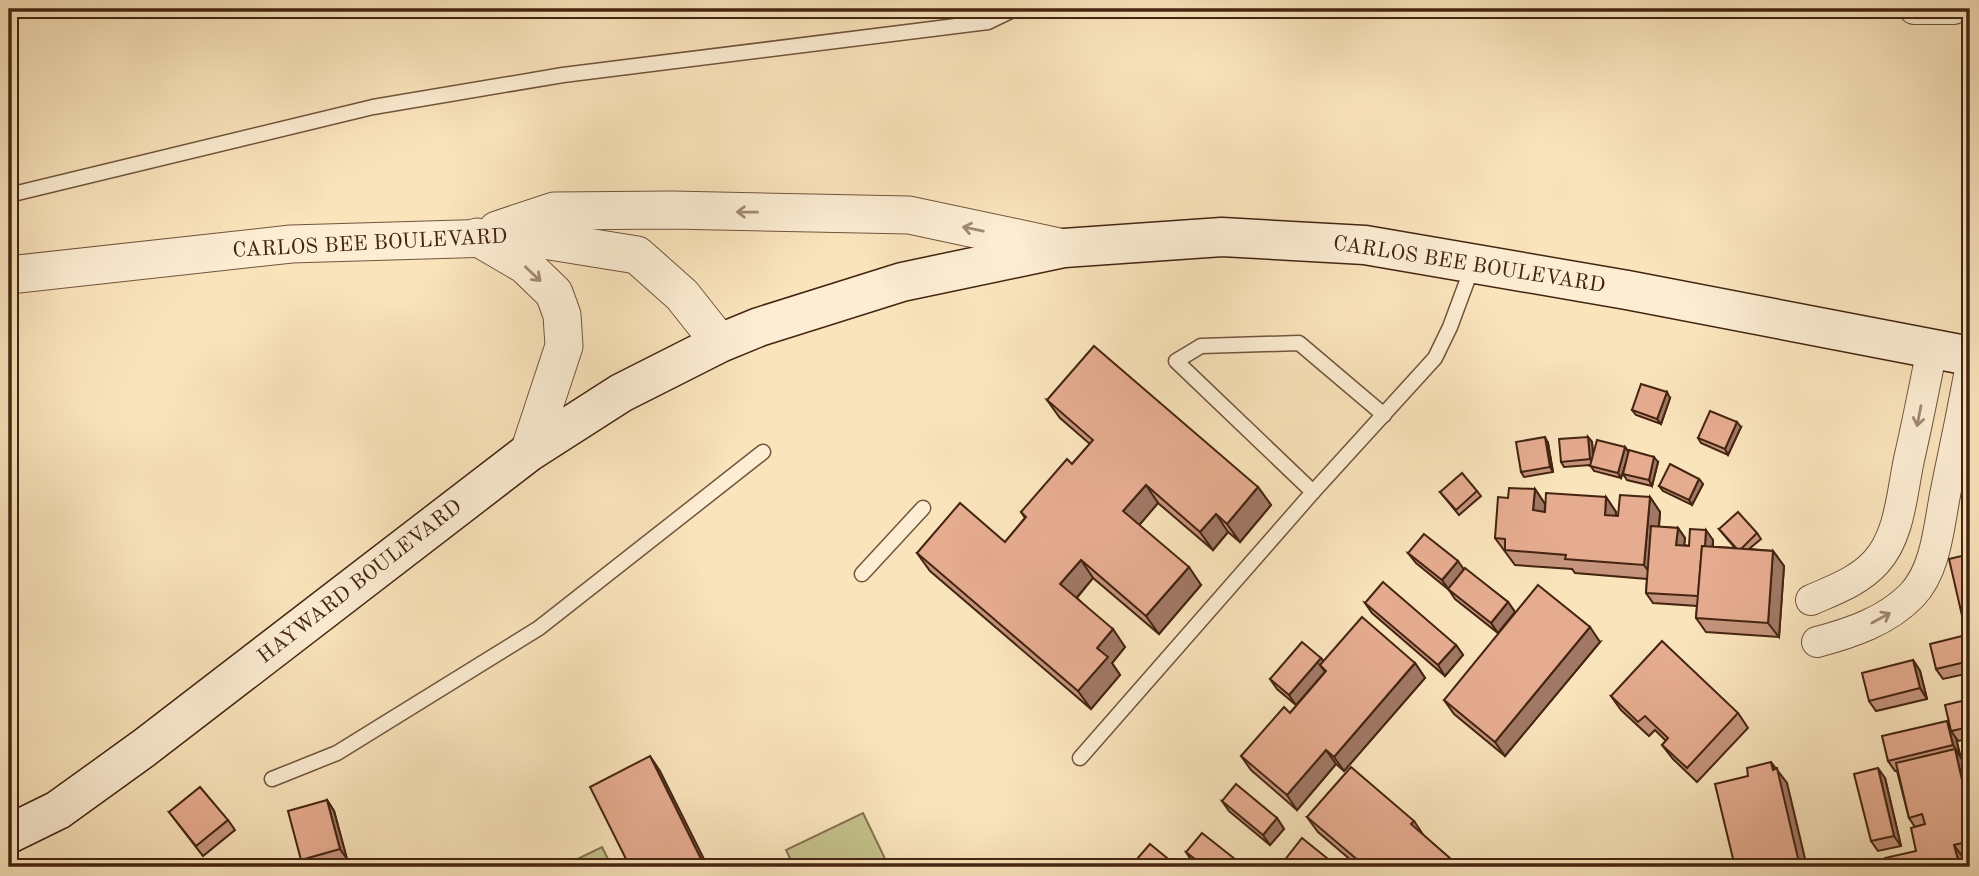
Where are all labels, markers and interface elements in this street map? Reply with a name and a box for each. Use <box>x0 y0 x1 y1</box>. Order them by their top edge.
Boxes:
one-way arrow <box>736 205 759 218</box>
one-way arrow <box>962 222 985 235</box>
street label: CARLOS BEE BOULEVARD <box>232 226 508 262</box>
street label: CARLOS BEE BOULEVARD <box>1331 233 1607 297</box>
one-way arrow <box>524 265 541 282</box>
one-way arrow <box>1912 404 1925 427</box>
street label: HAYWARD BOULEVARD <box>254 496 466 668</box>
one-way arrow <box>1870 610 1890 624</box>

